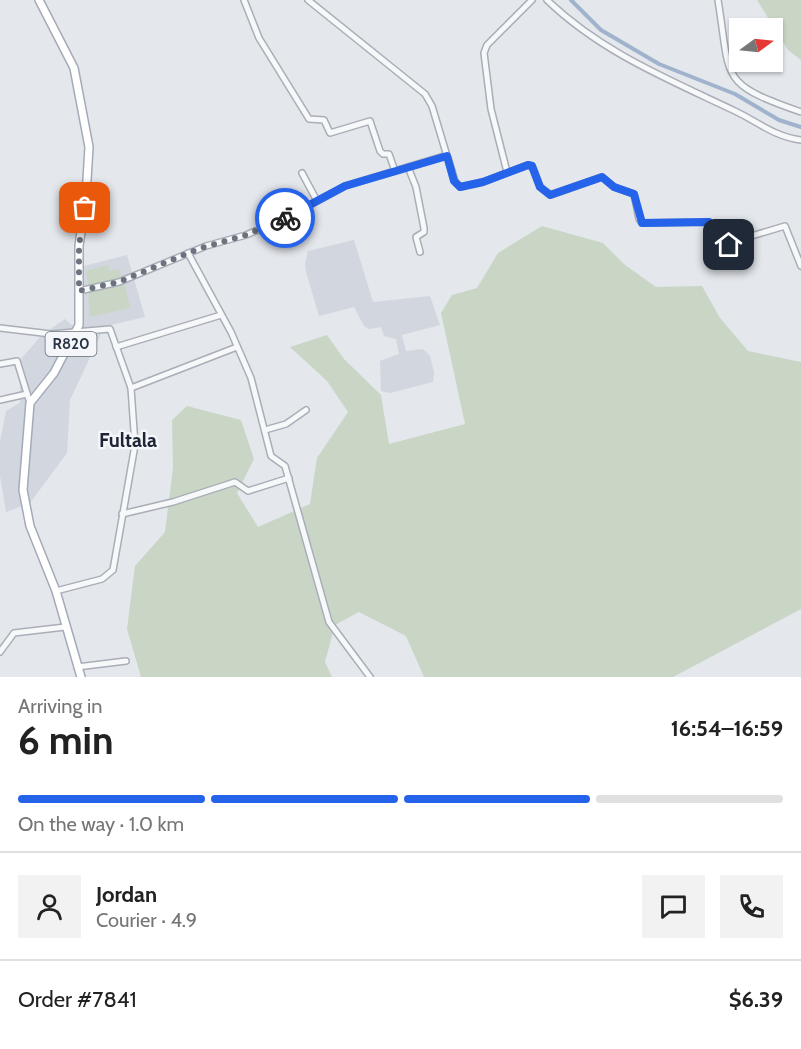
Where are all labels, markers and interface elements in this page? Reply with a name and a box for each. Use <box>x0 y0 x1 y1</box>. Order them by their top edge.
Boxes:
north arrow <box>729 18 783 72</box>
map controls <box>729 18 783 72</box>
pin <box>59 182 110 233</box>
courier <box>255 188 315 248</box>
icon: bag <box>68 191 101 224</box>
icon: bike <box>269 202 302 235</box>
pin <box>703 219 754 270</box>
icon: home <box>712 228 745 261</box>
road number: R820 <box>46 332 97 356</box>
district label: Fultala <box>99 428 157 452</box>
text: Arriving in <box>18 694 102 718</box>
text: 16:54–16:59 <box>671 715 783 742</box>
text: 6 min <box>18 716 113 764</box>
text: On the way · 1.0 km <box>18 812 184 836</box>
button: person <box>18 875 81 938</box>
button: chat <box>642 875 705 938</box>
button: phone <box>720 875 783 938</box>
text: Jordan <box>96 881 157 908</box>
text: Courier · 4.9 <box>96 908 197 932</box>
text: Order #7841 <box>18 986 137 1013</box>
text: $6.39 <box>729 986 783 1013</box>

